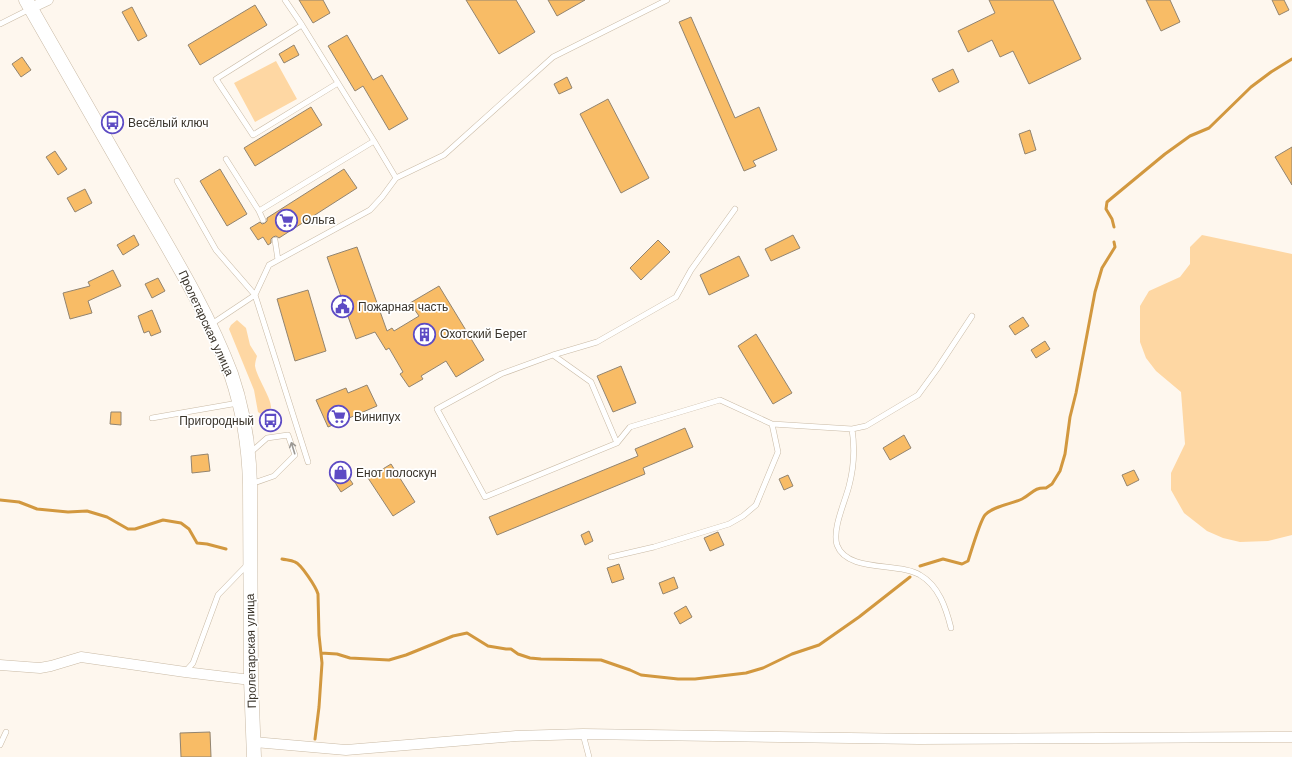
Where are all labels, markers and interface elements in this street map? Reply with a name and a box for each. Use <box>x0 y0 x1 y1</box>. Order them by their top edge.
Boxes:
bus stop icon: Весёлый ключ <box>100 110 126 136</box>
place label: Весёлый ключ <box>128 116 208 130</box>
supermarket icon: Ольга <box>273 207 299 233</box>
place label: Ольга <box>302 213 336 227</box>
street label: Пролетарская улица <box>175 268 237 378</box>
public building icon: Пожарная часть <box>329 294 355 320</box>
place label: Пожарная часть <box>358 300 448 314</box>
building icon: Охотский Берег <box>412 321 438 347</box>
place label: Охотский Берег <box>440 327 528 341</box>
supermarket icon: Винипух <box>325 404 351 430</box>
bus stop icon: Пригородный <box>257 408 283 434</box>
place label: Винипух <box>354 410 401 424</box>
place label: Пригородный <box>179 414 254 428</box>
one-way arrow <box>289 442 296 455</box>
shop icon: Енот полоскун <box>328 460 354 486</box>
place label: Енот полоскун <box>356 466 437 480</box>
street label: Пролетарская улица <box>243 593 259 708</box>

